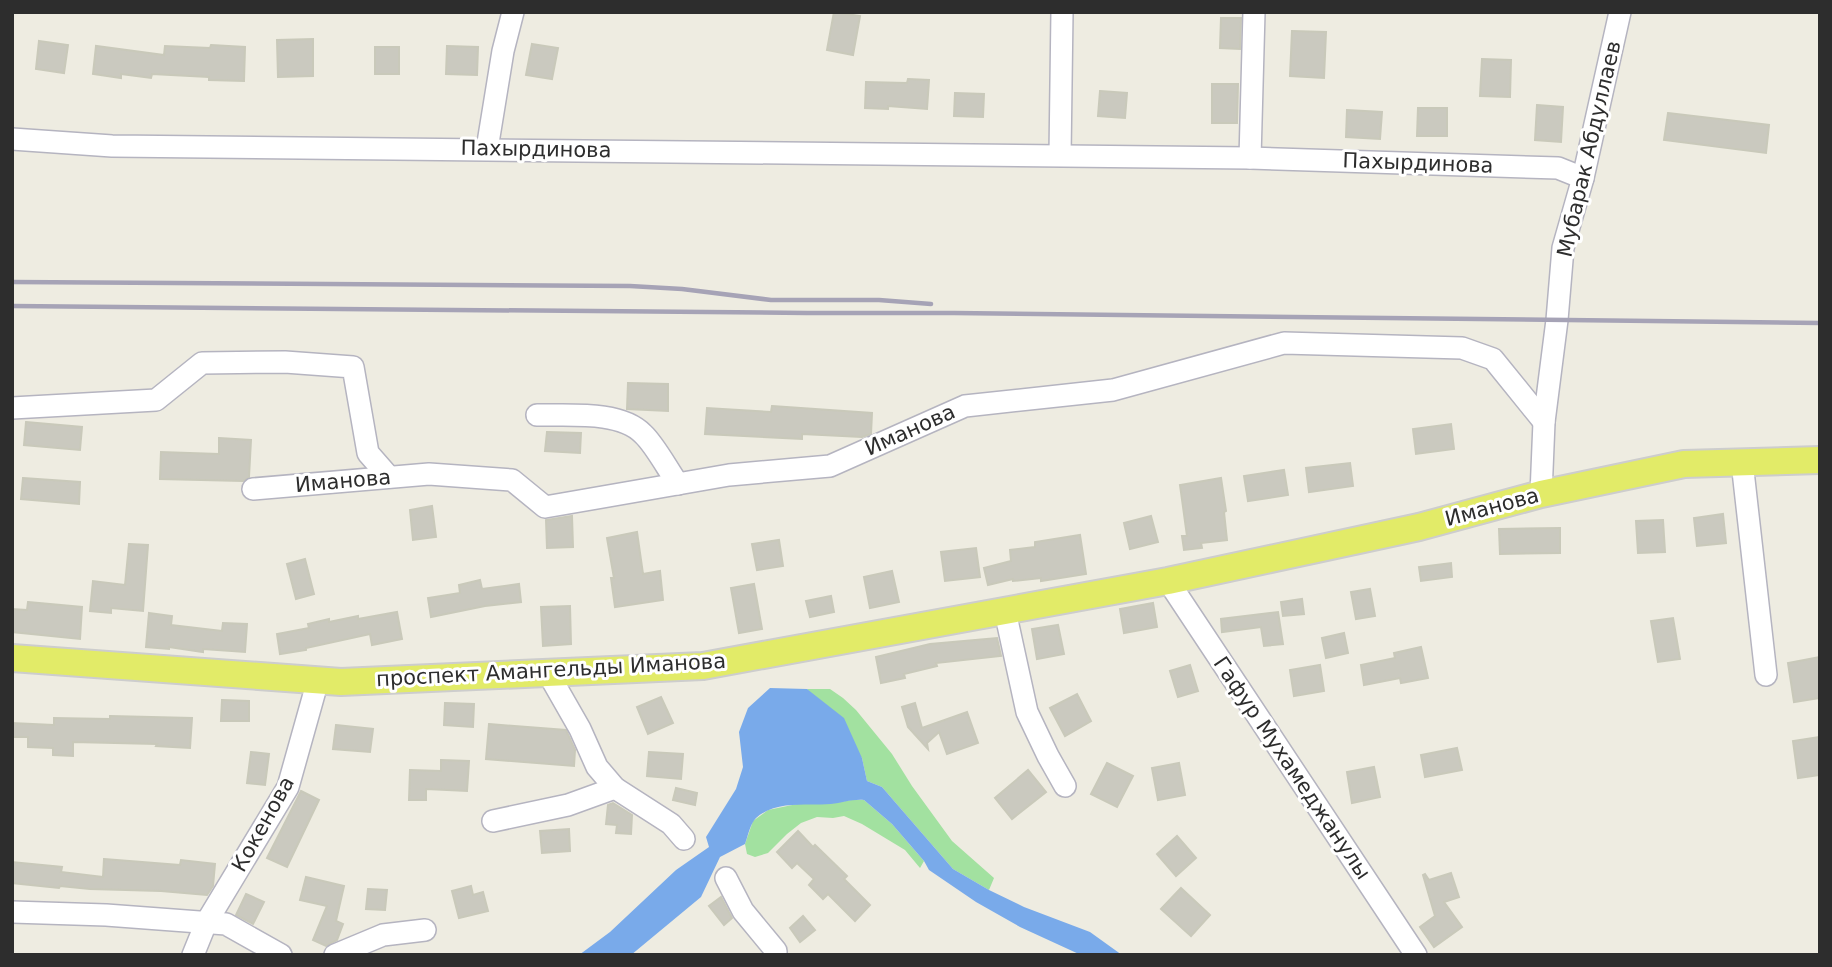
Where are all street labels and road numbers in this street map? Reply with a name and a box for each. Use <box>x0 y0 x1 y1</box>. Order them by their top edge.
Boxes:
street label: Мубарак Абдуллаев <box>1552 39 1626 259</box>
street label: Пахырдинова <box>460 136 612 162</box>
street label: Пахырдинова <box>1342 148 1494 178</box>
street label: Иманова <box>861 399 959 461</box>
street label: Иманова <box>294 465 392 497</box>
street label: Иманова <box>1442 483 1542 531</box>
street label: проспект Амангельды Иманова <box>375 649 727 691</box>
street label: Гафур Мухамеджанулы <box>1208 652 1376 884</box>
street label: Кокенова <box>227 772 299 876</box>

